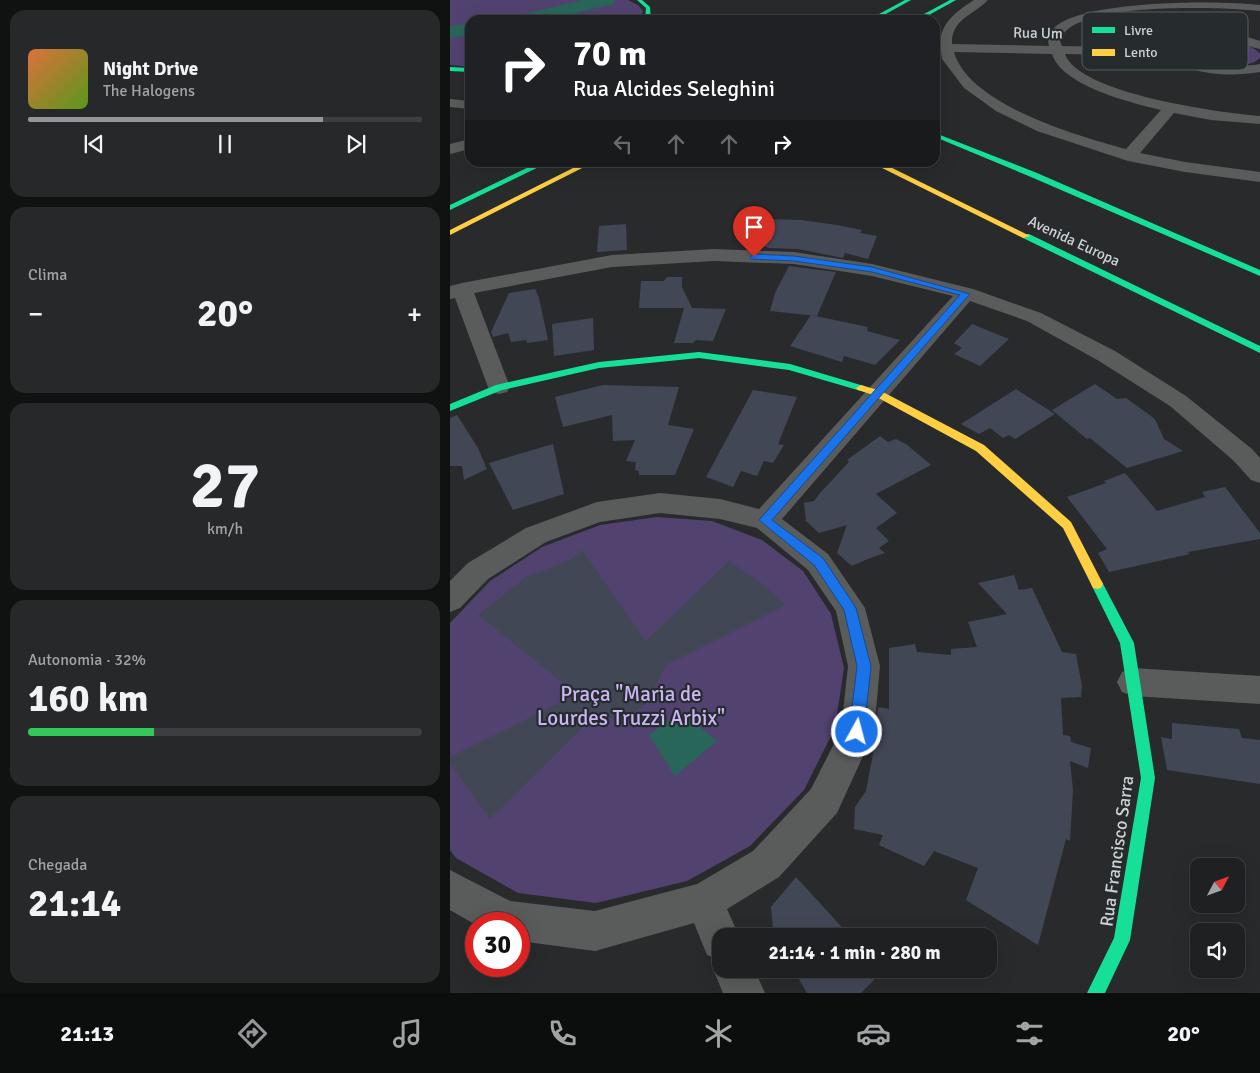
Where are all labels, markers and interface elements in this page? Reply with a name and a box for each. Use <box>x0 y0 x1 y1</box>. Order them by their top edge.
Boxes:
legend <box>1082 12 1248 70</box>
text: Livre <box>1124 22 1153 39</box>
street label: Rua Um <box>1013 24 1063 42</box>
text: 70 m <box>573 32 647 75</box>
icon: right <box>490 35 555 100</box>
text: Lento <box>1124 44 1158 61</box>
text: Night Drive <box>103 57 198 81</box>
text: Rua Alcides Seleghini <box>573 75 775 102</box>
text: The Halogens <box>103 81 195 101</box>
icon: previous <box>80 130 108 158</box>
icon: pause <box>211 130 239 158</box>
icon: next <box>342 130 370 158</box>
icon: left <box>609 130 637 158</box>
icon: ahead <box>662 130 690 158</box>
icon: ahead <box>715 130 743 158</box>
icon: right <box>768 130 796 158</box>
pin <box>733 206 775 257</box>
street label: Avenida Europa <box>1025 212 1123 270</box>
icon: arrive <box>740 213 768 241</box>
text: Clima <box>28 265 67 285</box>
text: 20° <box>197 290 253 337</box>
text: − <box>28 297 43 331</box>
text: + <box>407 297 422 331</box>
text: 27 <box>190 446 260 526</box>
text: km/h <box>207 519 243 539</box>
text: Autonomia · 32% <box>28 650 146 670</box>
text: 160 km <box>28 675 149 722</box>
park label: Praça "Maria de Lourdes Truzzi Arbix" <box>537 681 725 731</box>
position arrow <box>830 705 882 757</box>
street label: Rua Francisco Sarra <box>1096 774 1138 928</box>
text: Chegada <box>28 855 87 875</box>
north arrow <box>1190 858 1245 912</box>
map controls <box>1190 858 1245 978</box>
text: 21:14 <box>28 880 121 927</box>
speed limit sign: 30 <box>465 912 530 977</box>
button: sound <box>1190 923 1245 978</box>
text: 21:14 · 1 min · 280 m <box>768 941 941 965</box>
icon: directions <box>235 1016 270 1051</box>
icon: music <box>390 1016 425 1051</box>
icon: phone <box>545 1016 580 1051</box>
icon: climate <box>701 1016 736 1051</box>
icon: car <box>856 1016 891 1051</box>
icon: filters <box>1012 1016 1047 1051</box>
text: 21:13 <box>60 1020 114 1047</box>
text: 20° <box>1167 1020 1200 1047</box>

